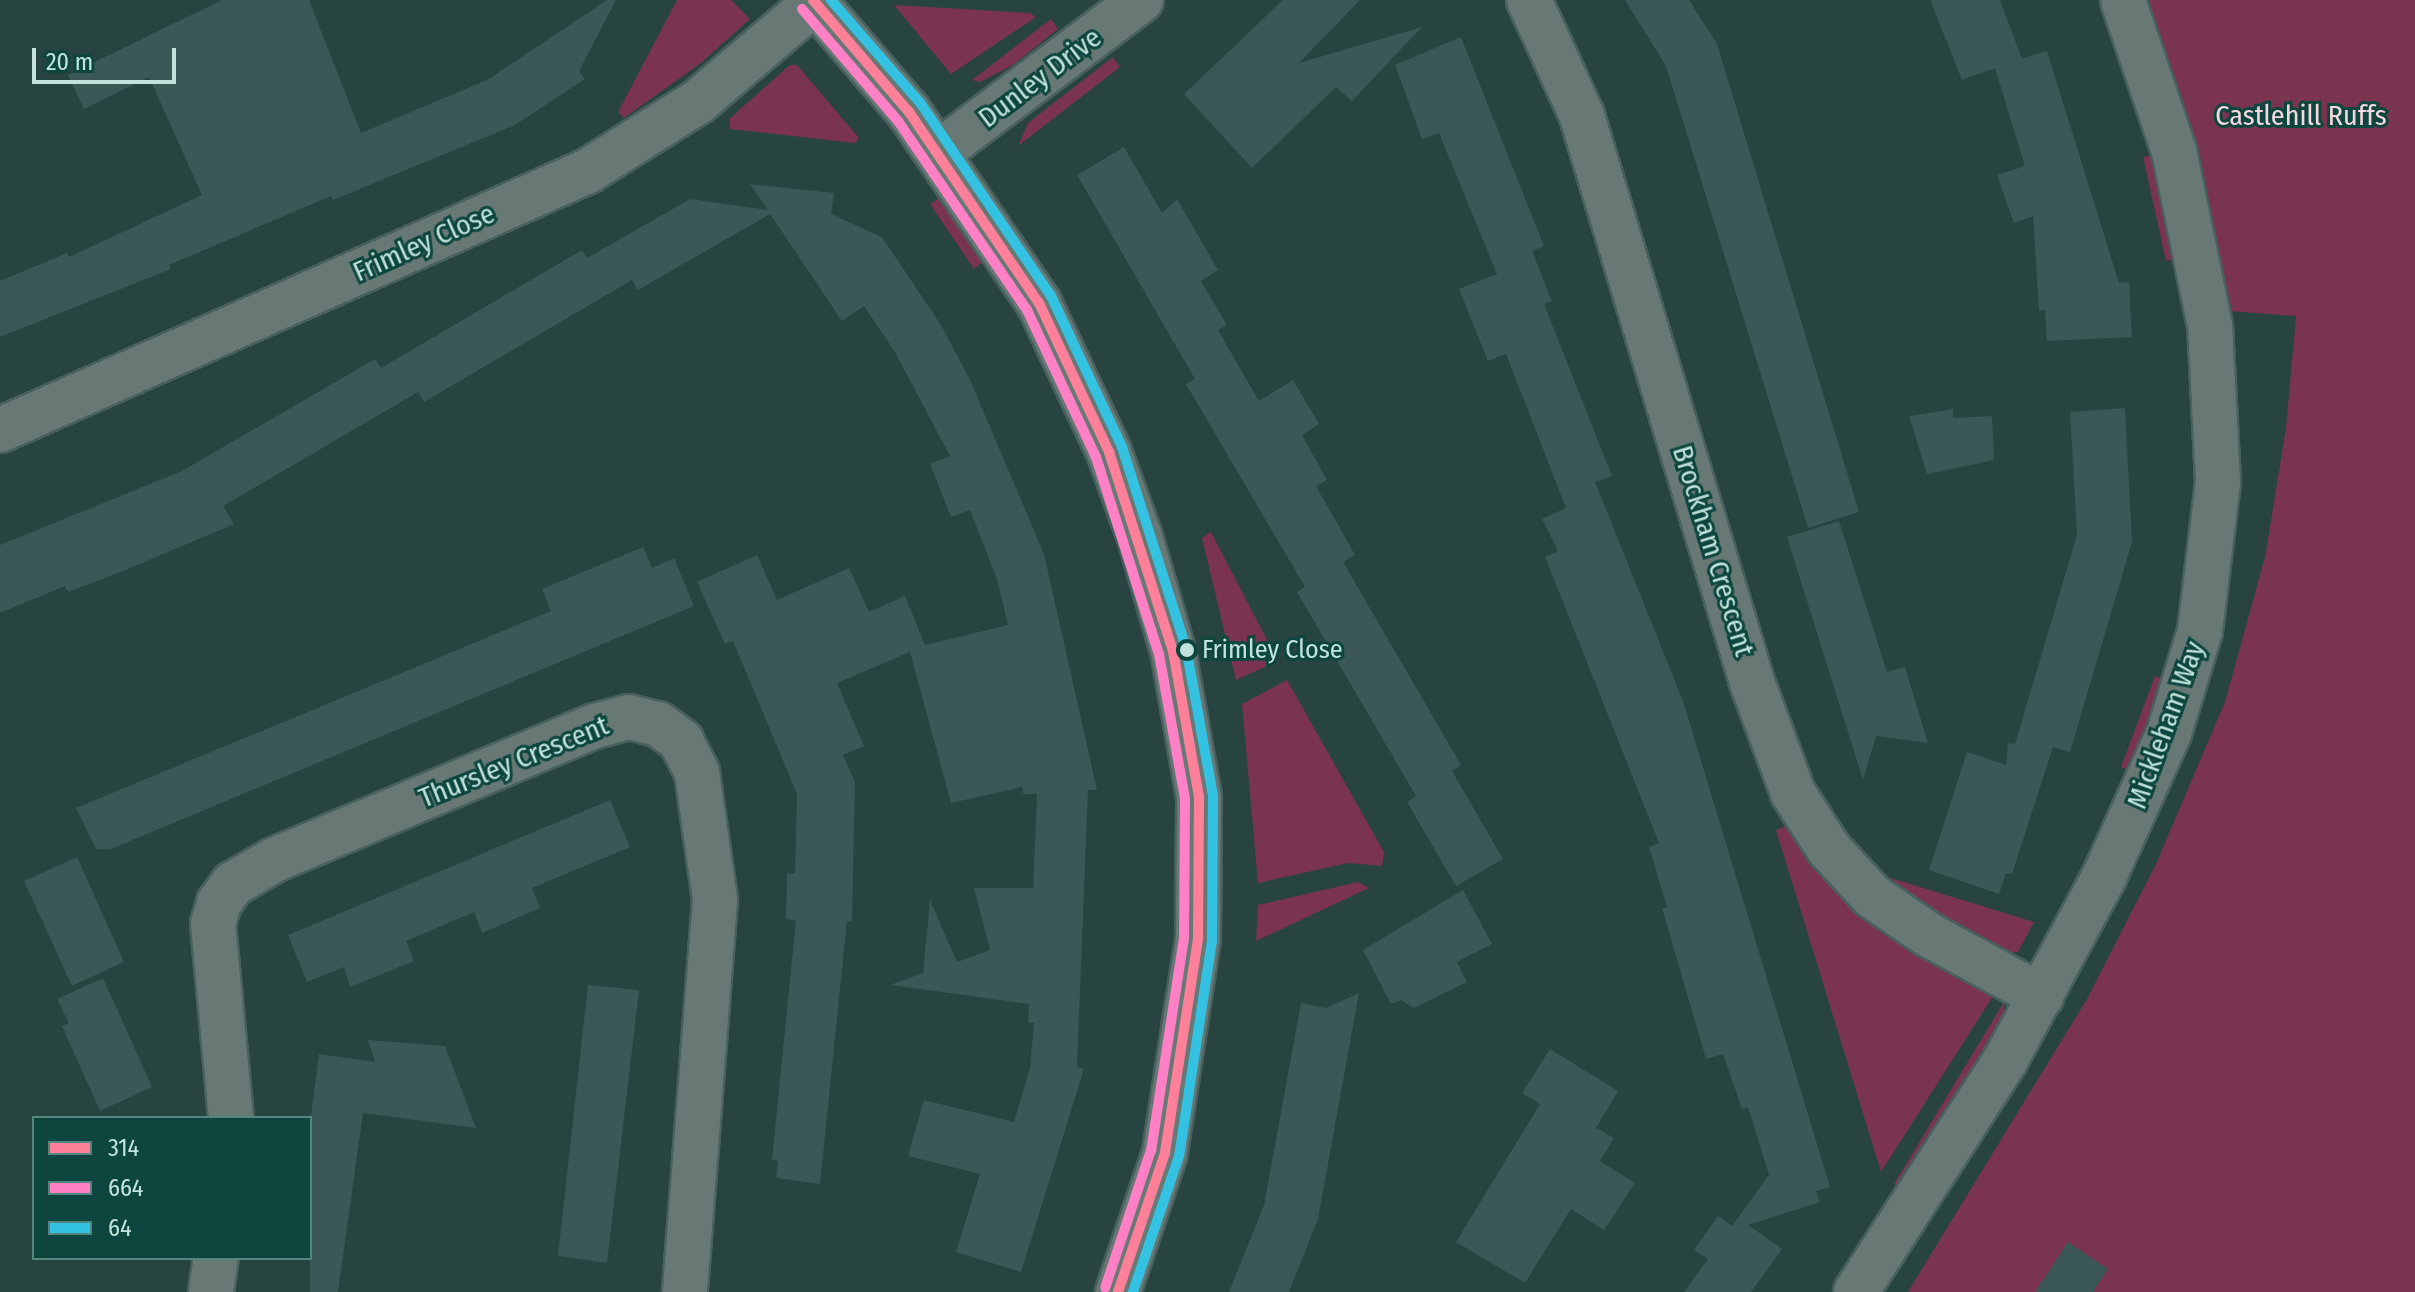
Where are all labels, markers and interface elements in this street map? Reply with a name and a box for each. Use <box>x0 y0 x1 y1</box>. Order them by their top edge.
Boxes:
street label: Dunley Drive <box>972 21 1108 135</box>
scale bar <box>36 32 180 82</box>
text: 20 m <box>46 48 93 76</box>
park label: Castlehill Ruffs <box>2215 99 2387 133</box>
street label: Frimley Close <box>348 197 500 289</box>
street label: Brockham Crescent <box>1665 442 1761 660</box>
place label: Frimley Close <box>1202 634 1343 666</box>
street label: Mickleham Way <box>2120 637 2212 813</box>
marker: Frimley Close <box>1179 642 1195 658</box>
street label: Thursley Crescent <box>414 709 614 815</box>
legend <box>32 1116 312 1260</box>
text: 314 <box>108 1134 139 1162</box>
text: 664 <box>108 1174 143 1202</box>
text: 64 <box>108 1214 132 1242</box>

